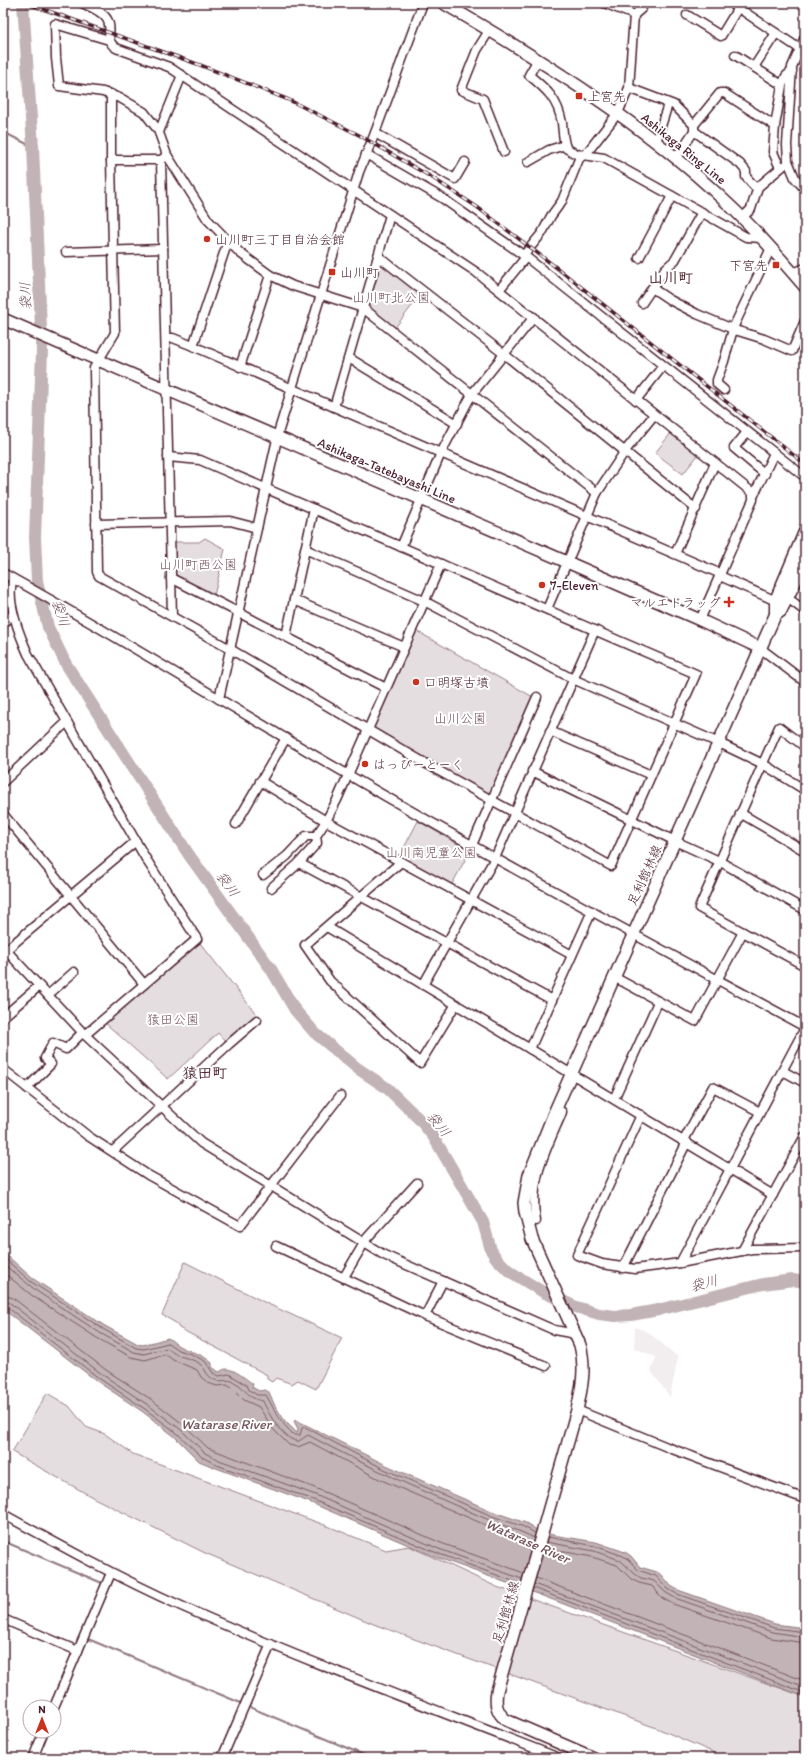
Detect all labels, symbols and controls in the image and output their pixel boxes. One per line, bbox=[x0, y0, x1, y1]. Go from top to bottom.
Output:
place label: 上宮先 bbox=[587, 89, 626, 104]
marker: 上宮先 bbox=[574, 91, 584, 101]
street label: Ashikaga Ring Line bbox=[638, 110, 729, 187]
place label: 山川町三丁目自治会館 bbox=[215, 232, 345, 247]
marker: 山川町三丁目自治会館 bbox=[202, 234, 212, 244]
place label: 下宮先 bbox=[729, 258, 768, 273]
marker: 下宮先 bbox=[771, 260, 781, 270]
place label: 山川町 bbox=[340, 265, 379, 280]
marker: 山川町 bbox=[327, 267, 337, 277]
district label: 山川町 bbox=[648, 269, 694, 287]
water label: 袋川 bbox=[17, 282, 34, 310]
park label: 山川町北公園 bbox=[352, 290, 430, 305]
street label: Ashikaga-Tatebayashi Line bbox=[316, 435, 458, 506]
park label: 山川町西公園 bbox=[159, 557, 237, 572]
place label: 7-Eleven bbox=[550, 578, 599, 593]
marker: 7-Eleven bbox=[537, 580, 547, 590]
place label: マルエドラッグ bbox=[630, 595, 721, 610]
water label: 袋川 bbox=[48, 597, 73, 629]
marker: マルエドラッグ bbox=[724, 597, 734, 607]
place label: 口明塚古墳 bbox=[424, 675, 489, 690]
marker: 口明塚古墳 bbox=[411, 677, 421, 687]
park label: 山川公園 bbox=[434, 711, 486, 726]
place label: はっぴーとーく bbox=[373, 757, 464, 772]
marker: はっぴーとーく bbox=[360, 759, 370, 769]
street label: 足利館林線 bbox=[624, 842, 665, 908]
park label: 山川南児童公園 bbox=[385, 845, 477, 860]
water label: 袋川 bbox=[212, 868, 243, 901]
park label: 猿田公園 bbox=[147, 1012, 199, 1027]
district label: 猿田町 bbox=[182, 1064, 228, 1082]
water label: 袋川 bbox=[423, 1108, 454, 1141]
water label: 袋川 bbox=[688, 1272, 720, 1295]
water label: Watarase River bbox=[181, 1416, 273, 1433]
water label: Watarase River bbox=[483, 1515, 574, 1568]
street label: 足利館林線 bbox=[489, 1578, 522, 1645]
north arrow bbox=[22, 1699, 62, 1739]
text: N bbox=[38, 1703, 46, 1716]

